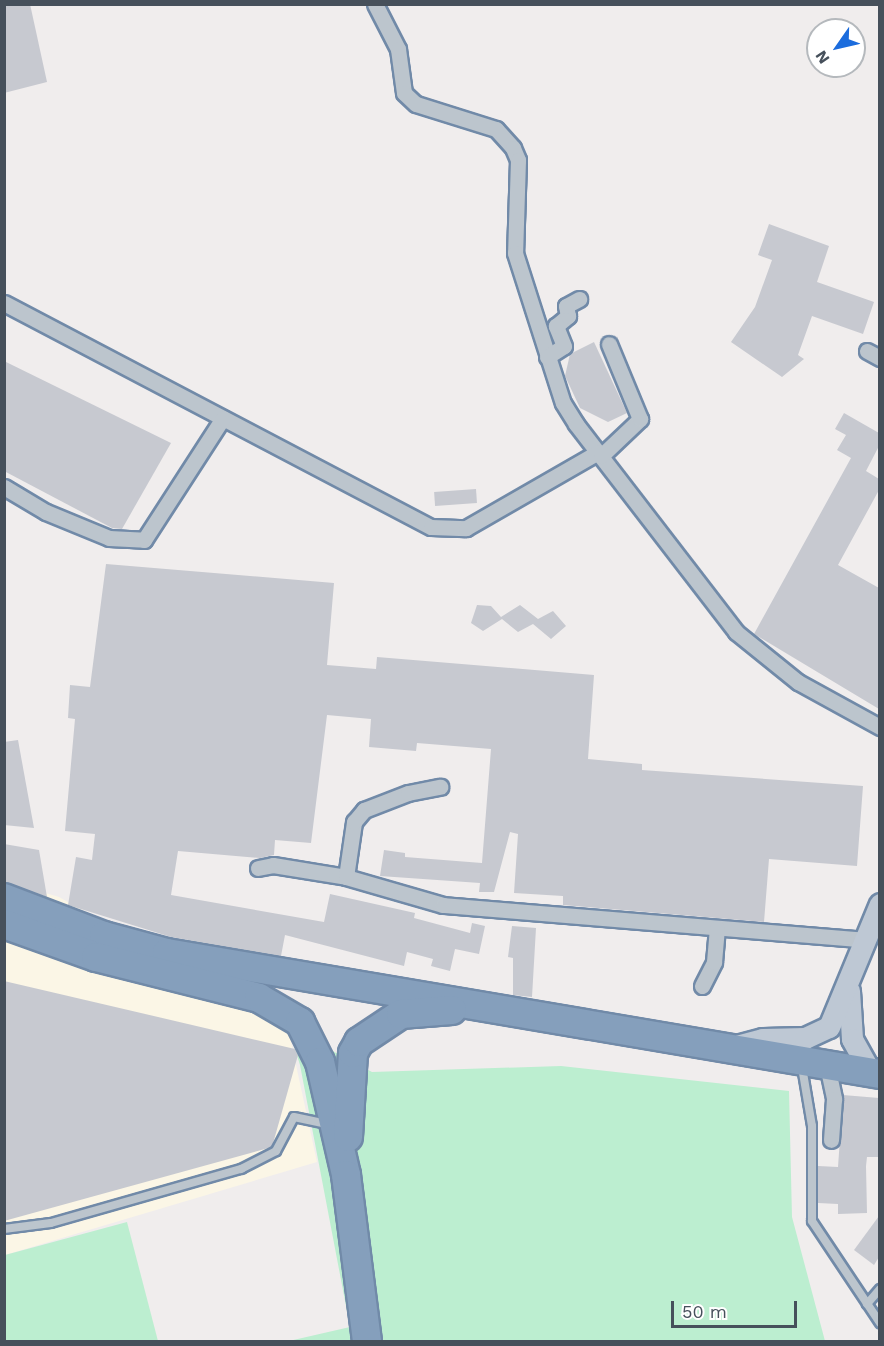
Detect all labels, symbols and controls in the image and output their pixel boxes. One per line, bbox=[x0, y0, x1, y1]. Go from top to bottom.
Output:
north arrow bbox=[806, 18, 866, 78]
text: N bbox=[811, 47, 834, 67]
scale bar bbox=[674, 1289, 800, 1327]
text: 50 m bbox=[682, 1301, 727, 1322]

